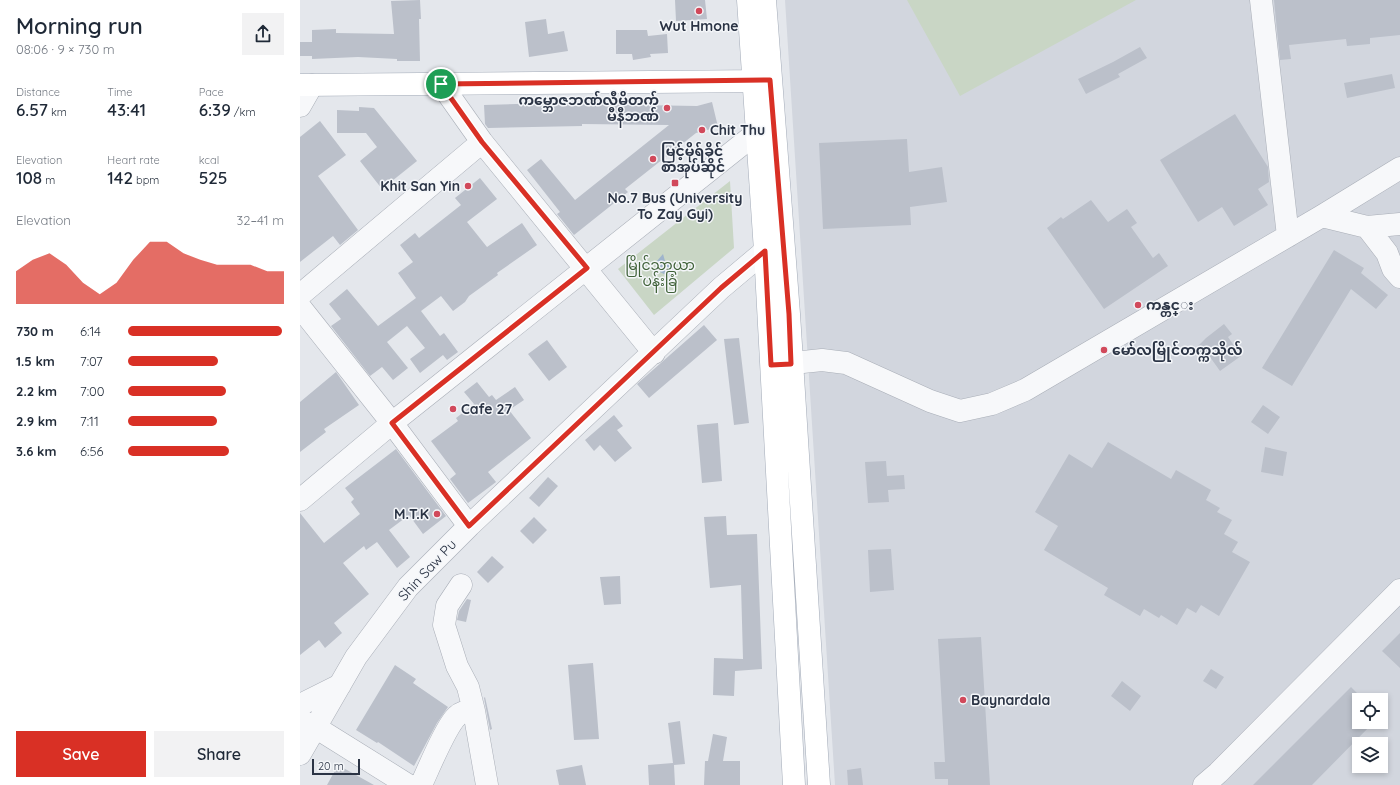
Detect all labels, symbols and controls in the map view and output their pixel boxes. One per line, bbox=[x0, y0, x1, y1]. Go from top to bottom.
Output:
marker: Wut Hmone bbox=[694, 6, 704, 16]
text: Morning run bbox=[16, 12, 143, 40]
button: share bbox=[242, 13, 284, 55]
place label: Wut Hmone bbox=[659, 17, 739, 35]
text: 08:06 · 9 × 730 m bbox=[16, 41, 115, 57]
pin bbox=[424, 67, 458, 101]
icon: arrive bbox=[430, 73, 452, 95]
text: Distance bbox=[16, 85, 60, 99]
text: Time bbox=[107, 85, 133, 99]
text: Pace bbox=[199, 85, 224, 99]
place label: ကမ္ဘောဇဘဏ်လီမိတက် မီနီဘဏ် bbox=[518, 90, 659, 128]
text: 6.57 bbox=[16, 99, 48, 120]
text: 43:41 bbox=[107, 99, 146, 120]
text: 6:39 bbox=[199, 99, 231, 120]
marker: ကမ္ဘောဇဘဏ်လီမိတက် မီနီဘဏ် bbox=[662, 103, 672, 113]
text: km bbox=[48, 105, 67, 119]
text: /km bbox=[231, 105, 255, 119]
place label: Chit Thu bbox=[710, 121, 765, 139]
marker: Chit Thu bbox=[697, 125, 707, 135]
place label: မြင့်မိုရ်ခိုင် စာအုပ်ဆိုင် bbox=[661, 141, 725, 179]
text: Elevation bbox=[16, 153, 62, 167]
text: Heart rate bbox=[107, 153, 160, 167]
text: kcal bbox=[199, 153, 219, 167]
marker: မြင့်မိုရ်ခိုင် စာအုပ်ဆိုင် bbox=[648, 154, 658, 164]
text: 108 bbox=[16, 167, 42, 188]
text: 142 bbox=[107, 167, 133, 188]
text: 525 bbox=[199, 167, 228, 188]
text: m bbox=[42, 173, 55, 187]
text: bpm bbox=[133, 173, 159, 187]
place label: Khit San Yin bbox=[380, 177, 460, 195]
marker: No.7 Bus (University To Zay Gyi) bbox=[670, 178, 680, 188]
marker: Khit San Yin bbox=[463, 181, 473, 191]
place label: No.7 Bus (University To Zay Gyi) bbox=[608, 189, 742, 223]
text: Elevation bbox=[16, 212, 71, 228]
text: 32–41 m bbox=[236, 212, 284, 228]
park label: မြိုင်သာယာ ပန်းခြံ bbox=[625, 255, 695, 293]
place label: ကန္တင္း bbox=[1146, 296, 1194, 317]
marker: ကန္တင္း bbox=[1133, 300, 1143, 310]
text: 730 m bbox=[16, 323, 54, 339]
text: 6:14 bbox=[80, 323, 101, 339]
place label: မော်လမြိုင်တက္ကသိုလ် bbox=[1112, 340, 1242, 362]
marker: မော်လမြိုင်တက္ကသိုလ် bbox=[1099, 345, 1109, 355]
text: 1.5 km bbox=[16, 353, 55, 369]
text: 7:07 bbox=[80, 353, 103, 369]
text: 2.2 km bbox=[16, 383, 57, 399]
text: 7:00 bbox=[80, 383, 105, 399]
place label: Cafe 27 bbox=[461, 400, 512, 418]
marker: Cafe 27 bbox=[448, 404, 458, 414]
text: 2.9 km bbox=[16, 413, 57, 429]
text: 7:11 bbox=[80, 413, 99, 429]
text: 3.6 km bbox=[16, 443, 56, 459]
text: 6:56 bbox=[80, 443, 104, 459]
place label: M.T.K bbox=[394, 505, 429, 523]
marker: M.T.K bbox=[432, 509, 442, 519]
street label: Shin Saw Pu bbox=[394, 535, 460, 605]
place label: Baynardala bbox=[971, 691, 1050, 709]
map controls bbox=[1352, 693, 1388, 773]
button: locate bbox=[1352, 693, 1388, 729]
marker: Baynardala bbox=[958, 695, 968, 705]
button: Save bbox=[16, 731, 146, 777]
button: Share bbox=[154, 731, 284, 777]
button: layers bbox=[1352, 737, 1388, 773]
scale bar bbox=[312, 757, 360, 776]
text: 20 m bbox=[318, 759, 344, 773]

